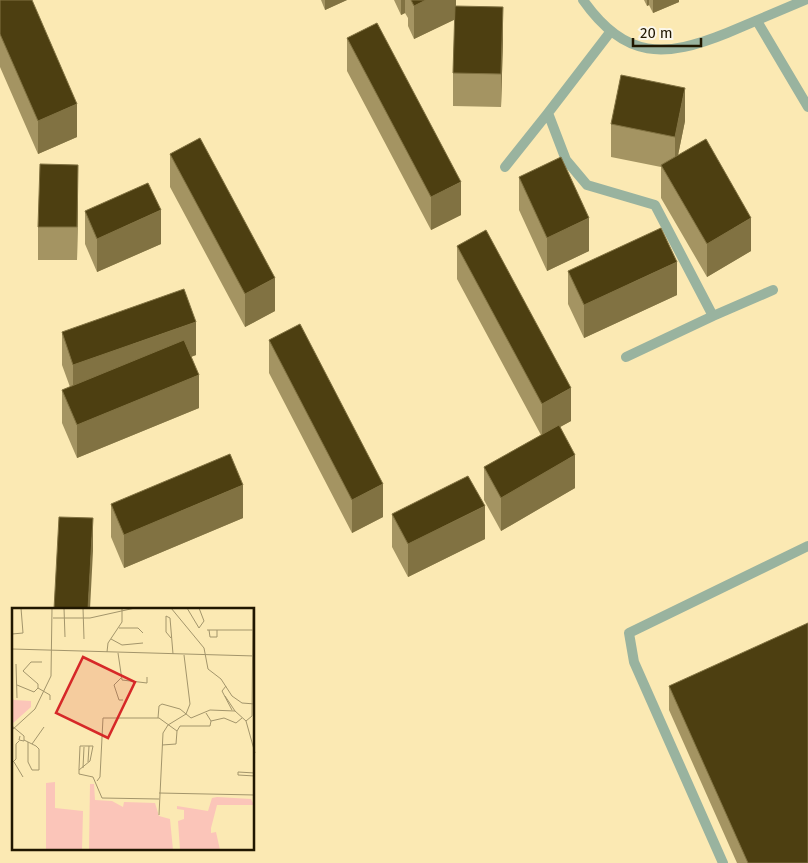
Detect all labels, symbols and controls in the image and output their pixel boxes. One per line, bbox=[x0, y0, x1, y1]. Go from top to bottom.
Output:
scale bar bbox=[633, 15, 700, 47]
text: 20 m bbox=[640, 24, 673, 42]
inset map bbox=[12, 608, 255, 850]

